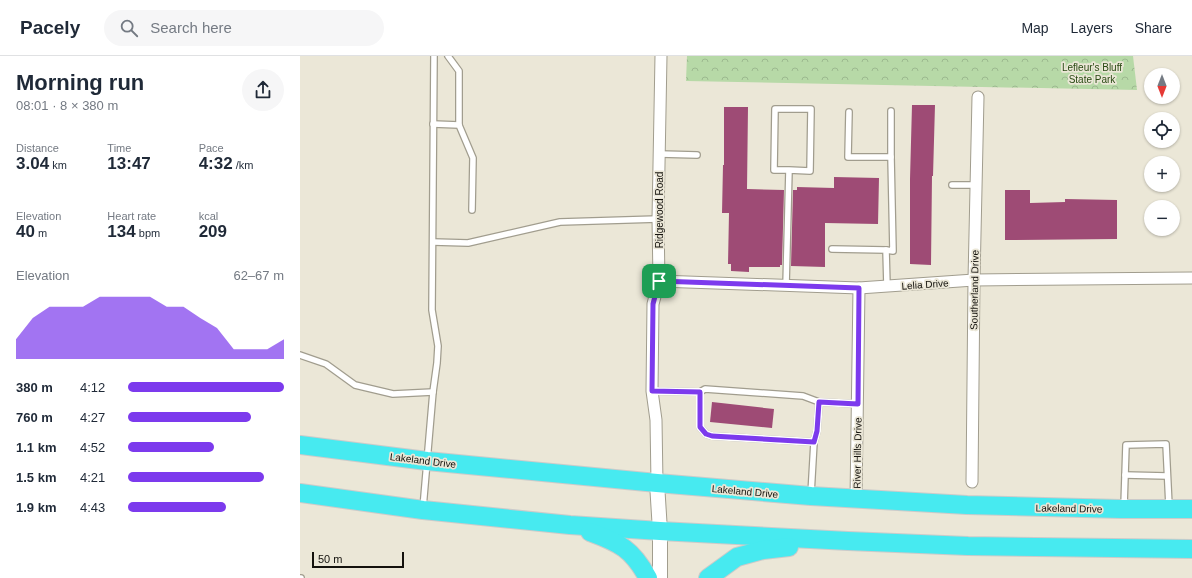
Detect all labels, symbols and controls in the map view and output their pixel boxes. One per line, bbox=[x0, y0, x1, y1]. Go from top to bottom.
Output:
search box bbox=[104, 10, 384, 46]
text: Pacely bbox=[20, 17, 80, 38]
icon: search bbox=[118, 17, 140, 39]
text: Search here bbox=[150, 19, 232, 36]
text: Map bbox=[1021, 20, 1049, 36]
text: Layers bbox=[1071, 20, 1113, 36]
text: Share bbox=[1135, 20, 1172, 36]
park label: Lefleur's Bluff State Park bbox=[1062, 62, 1122, 85]
north arrow bbox=[1144, 68, 1180, 104]
map controls bbox=[1144, 68, 1180, 236]
button: share bbox=[242, 69, 284, 111]
text: Morning run bbox=[16, 70, 144, 95]
text: 08:01 · 8 × 380 m bbox=[16, 98, 118, 113]
button: locate bbox=[1144, 112, 1180, 148]
text: Distance bbox=[16, 142, 59, 154]
text: Time bbox=[107, 142, 131, 154]
text: Pace bbox=[199, 142, 224, 154]
text: 3.04 bbox=[16, 154, 49, 173]
text: 13:47 bbox=[107, 154, 151, 173]
text: 4:32 bbox=[199, 154, 233, 173]
button: + bbox=[1144, 156, 1180, 192]
text: km bbox=[49, 159, 67, 171]
text: /km bbox=[233, 159, 253, 171]
street label: Ridgewood Road bbox=[654, 172, 665, 248]
button: − bbox=[1144, 200, 1180, 236]
text: Elevation bbox=[16, 210, 61, 222]
text: Heart rate bbox=[107, 210, 156, 222]
text: kcal bbox=[199, 210, 218, 222]
text: 40 bbox=[16, 222, 35, 241]
text: 134 bbox=[107, 222, 136, 241]
text: 209 bbox=[199, 222, 227, 241]
text: m bbox=[35, 227, 47, 239]
text: bpm bbox=[136, 227, 160, 239]
street label: Southerland Drive bbox=[968, 249, 981, 330]
pin bbox=[642, 264, 676, 298]
text: Elevation bbox=[16, 268, 69, 283]
text: 62–67 m bbox=[233, 268, 284, 283]
icon: arrive bbox=[648, 270, 670, 292]
street label: Lelia Drive bbox=[901, 277, 949, 292]
text: 380 m bbox=[16, 380, 53, 395]
text: 4:12 bbox=[80, 380, 105, 395]
text: 760 m bbox=[16, 410, 53, 425]
text: 4:27 bbox=[80, 410, 105, 425]
street label: River Hills Drive bbox=[851, 417, 864, 489]
text: 1.1 km bbox=[16, 440, 56, 455]
text: 4:52 bbox=[80, 440, 105, 455]
street label: Lakeland Drive bbox=[389, 451, 457, 470]
text: 1.5 km bbox=[16, 470, 56, 485]
text: 4:21 bbox=[80, 470, 105, 485]
street label: Lakeland Drive bbox=[711, 483, 779, 500]
text: 1.9 km bbox=[16, 500, 56, 515]
text: 4:43 bbox=[80, 500, 105, 515]
street label: Lakeland Drive bbox=[1036, 502, 1103, 515]
scale bar bbox=[312, 550, 404, 569]
text: 50 m bbox=[318, 553, 342, 565]

